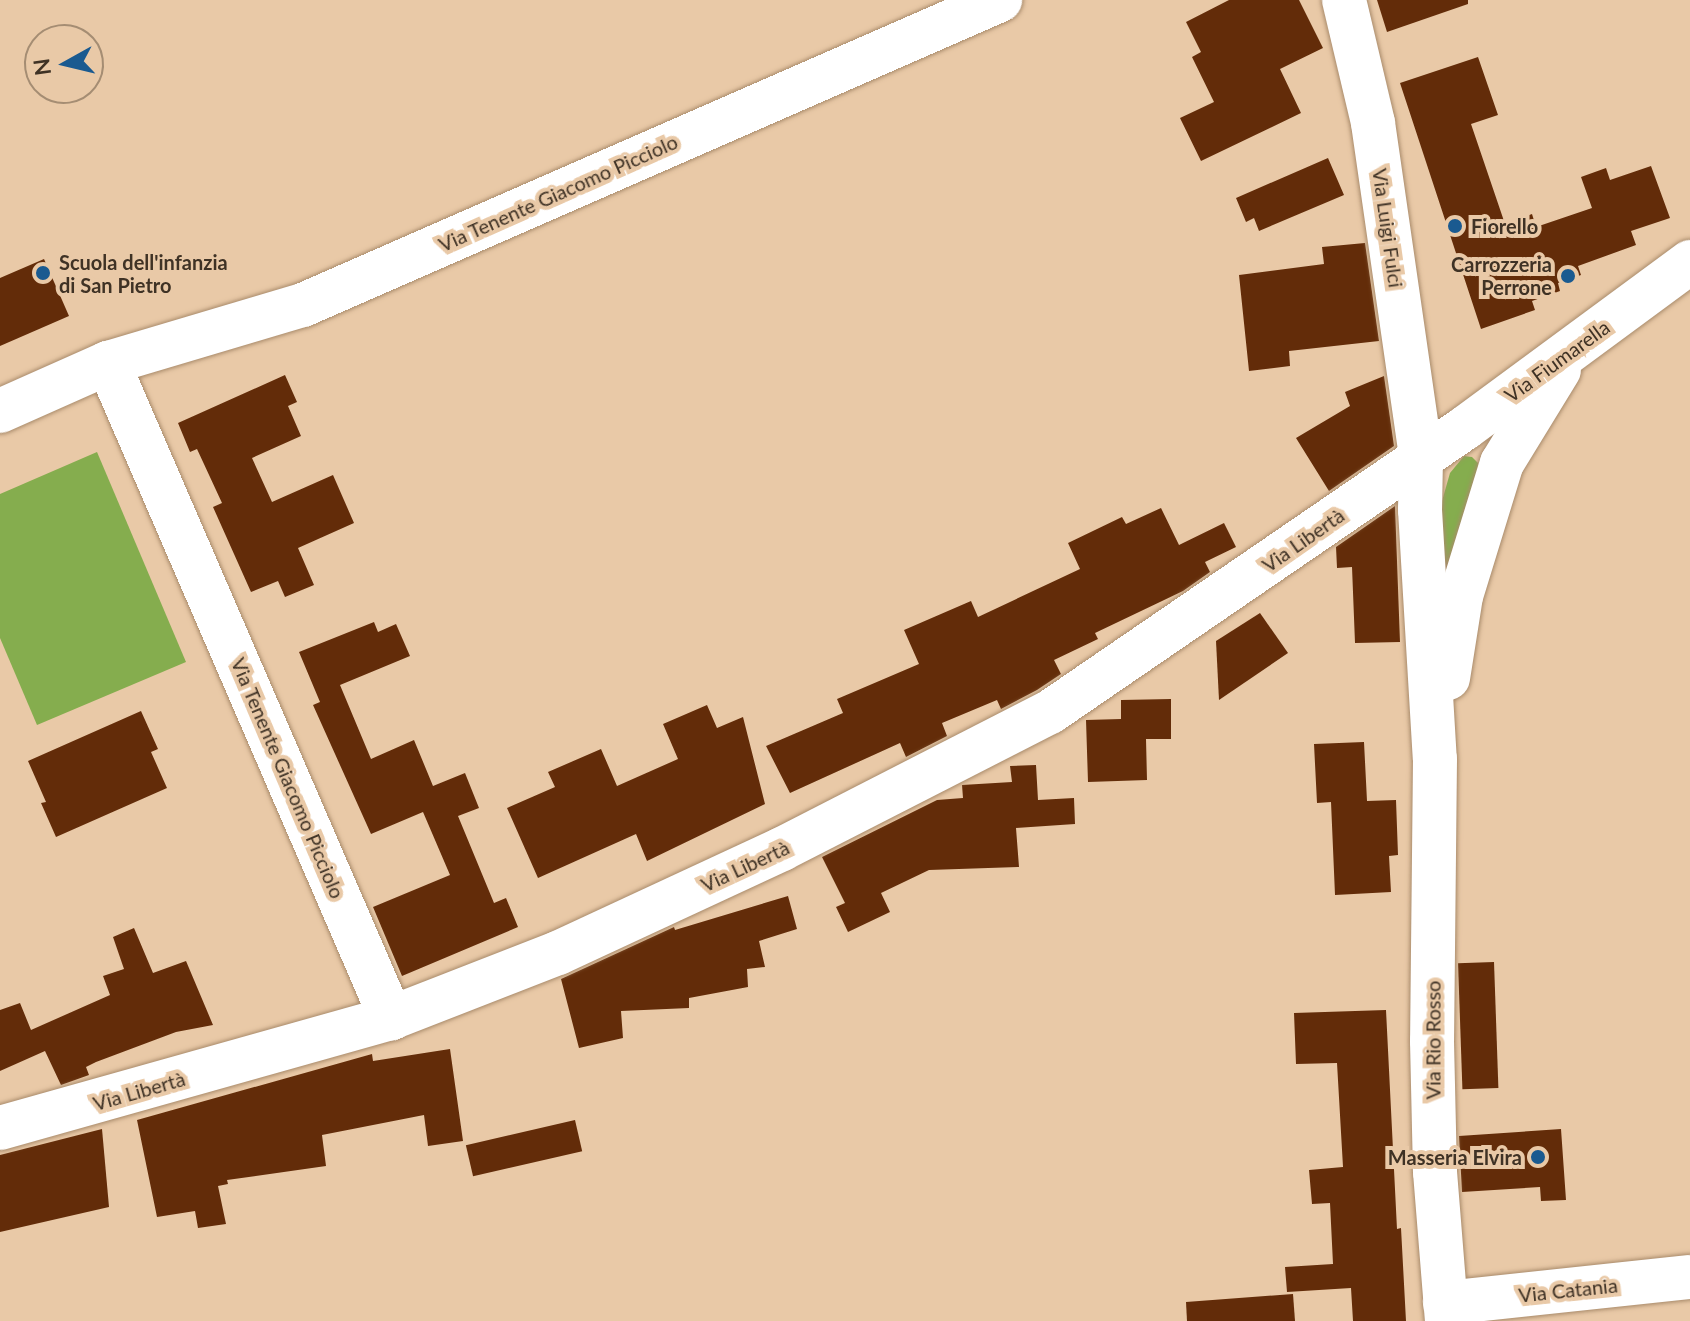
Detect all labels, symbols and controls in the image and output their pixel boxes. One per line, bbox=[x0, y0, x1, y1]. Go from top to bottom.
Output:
north arrow bbox=[24, 24, 104, 104]
text: N bbox=[27, 57, 56, 77]
street label: Via Tenente Giacomo Picciolo bbox=[435, 129, 681, 257]
street label: Via Luigi Fulci bbox=[1368, 167, 1408, 289]
place label: Fiorello bbox=[1471, 214, 1538, 238]
marker: Fiorello bbox=[1446, 217, 1464, 235]
place label: Scuola dell'infanzia di San Pietro bbox=[59, 250, 228, 297]
place label: Carrozzeria Perrone bbox=[1451, 252, 1552, 299]
marker: Scuola dell'infanzia di San Pietro bbox=[34, 264, 52, 282]
marker: Carrozzeria Perrone bbox=[1559, 267, 1577, 285]
street label: Via Fiumarella bbox=[1500, 315, 1614, 407]
street label: Via Libertà bbox=[1257, 503, 1349, 577]
street label: Via Tenente Giacomo Picciolo bbox=[226, 654, 350, 902]
street label: Via Libertà bbox=[697, 835, 793, 897]
street label: Via Rio Rosso bbox=[1421, 981, 1445, 1099]
street label: Via Libertà bbox=[90, 1066, 188, 1116]
place label: Masseria Elvira bbox=[1388, 1145, 1522, 1169]
marker: Masseria Elvira bbox=[1529, 1148, 1547, 1166]
street label: Via Catania bbox=[1517, 1273, 1619, 1307]

